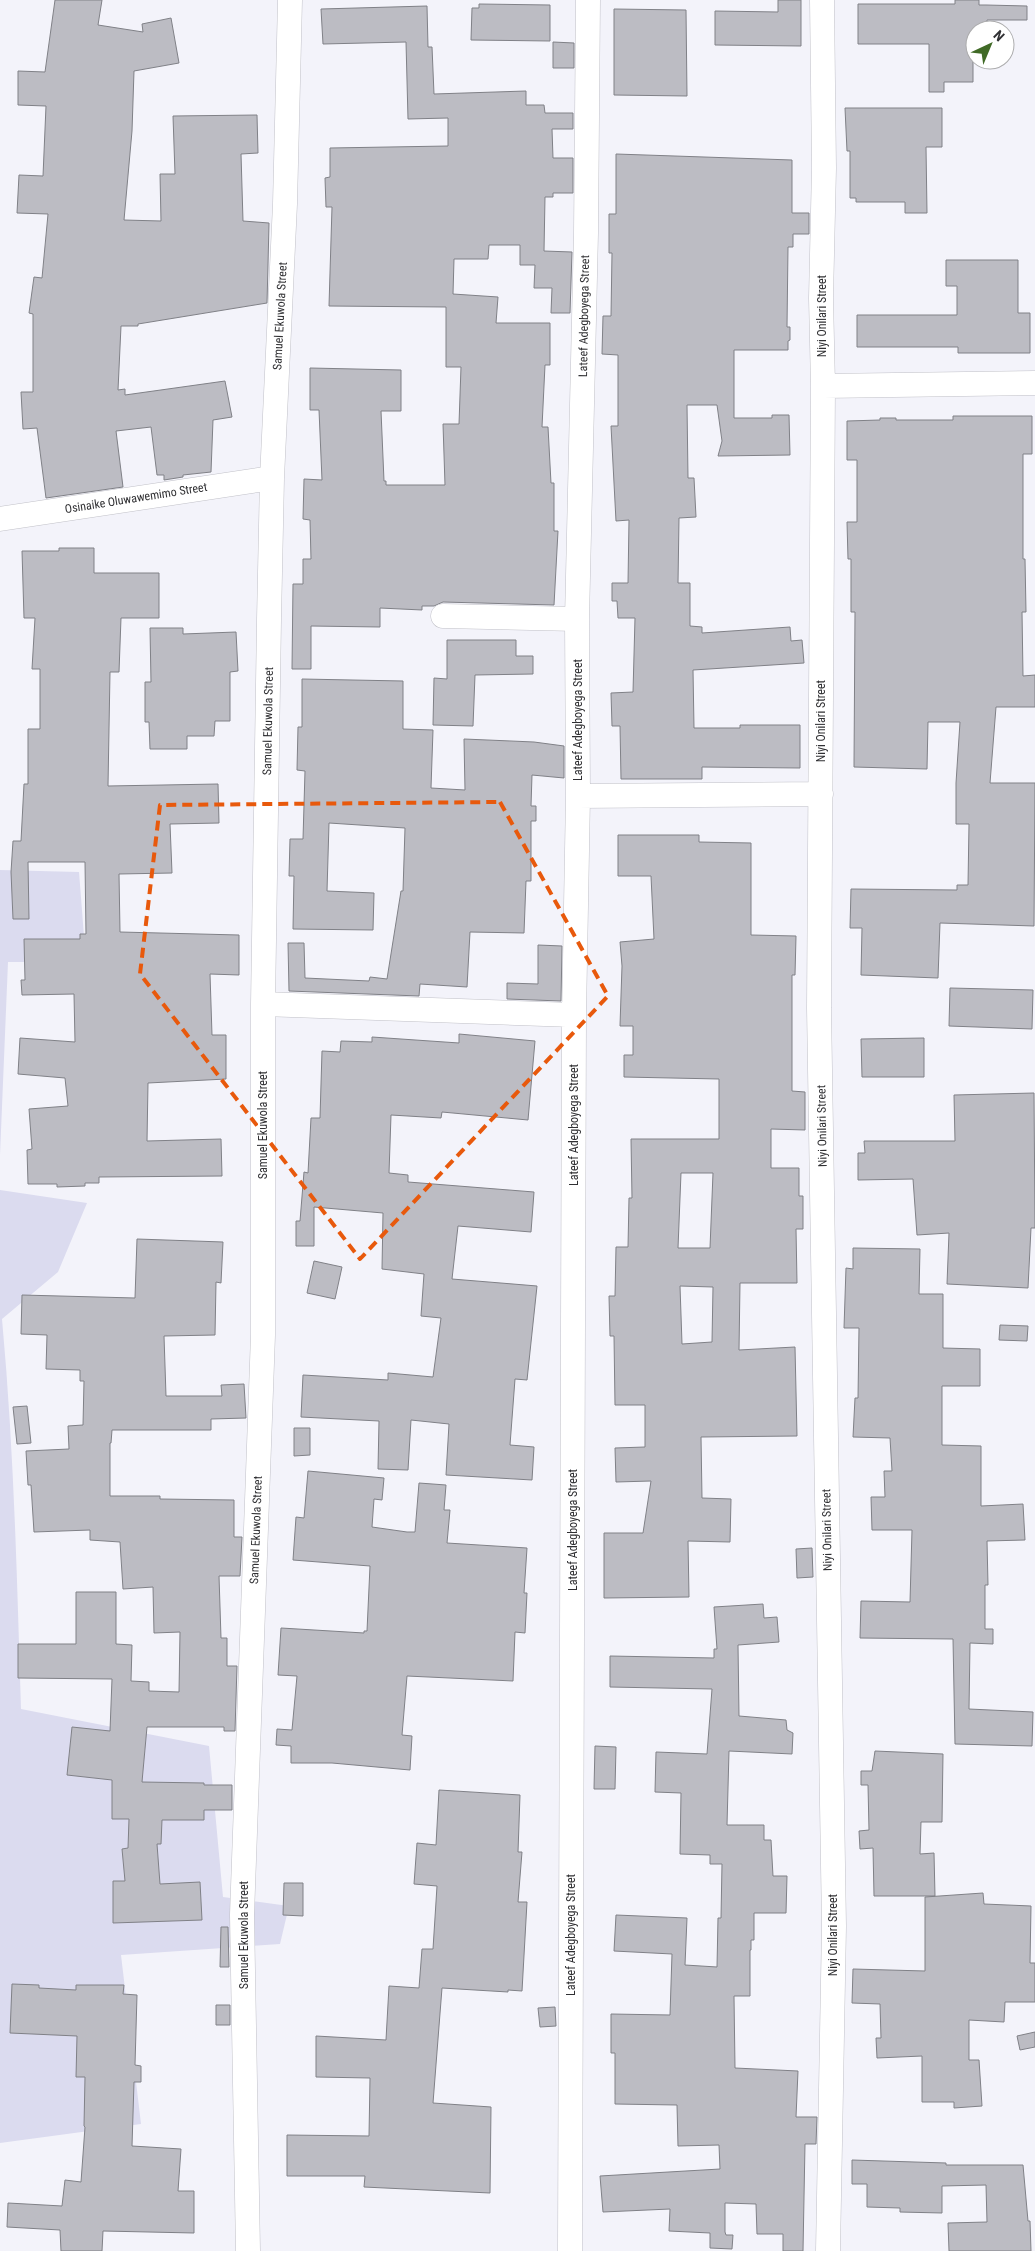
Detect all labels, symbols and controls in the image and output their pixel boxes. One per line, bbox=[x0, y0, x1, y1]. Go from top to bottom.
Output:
north arrow bbox=[965, 20, 1015, 70]
text: N bbox=[990, 27, 1008, 44]
street label: Lateef Adegboyega Street bbox=[576, 254, 592, 377]
street label: Samuel Ekuwola Street bbox=[270, 261, 290, 370]
street label: Niyi Onilari Street bbox=[815, 274, 829, 357]
street label: Osinaike Oluwawemimo Street bbox=[64, 480, 209, 516]
street label: Lateef Adegboyega Street bbox=[571, 658, 585, 781]
street label: Samuel Ekuwola Street bbox=[260, 666, 276, 775]
street label: Niyi Onilari Street bbox=[814, 679, 828, 762]
street label: Lateef Adegboyega Street bbox=[567, 1063, 581, 1186]
street label: Samuel Ekuwola Street bbox=[256, 1070, 270, 1179]
street label: Niyi Onilari Street bbox=[814, 1084, 830, 1167]
street label: Lateef Adegboyega Street bbox=[566, 1468, 580, 1591]
street label: Samuel Ekuwola Street bbox=[247, 1475, 265, 1584]
street label: Niyi Onilari Street bbox=[819, 1488, 835, 1571]
street label: Lateef Adegboyega Street bbox=[564, 1873, 578, 1996]
street label: Samuel Ekuwola Street bbox=[237, 1880, 251, 1989]
street label: Niyi Onilari Street bbox=[826, 1893, 840, 1976]

